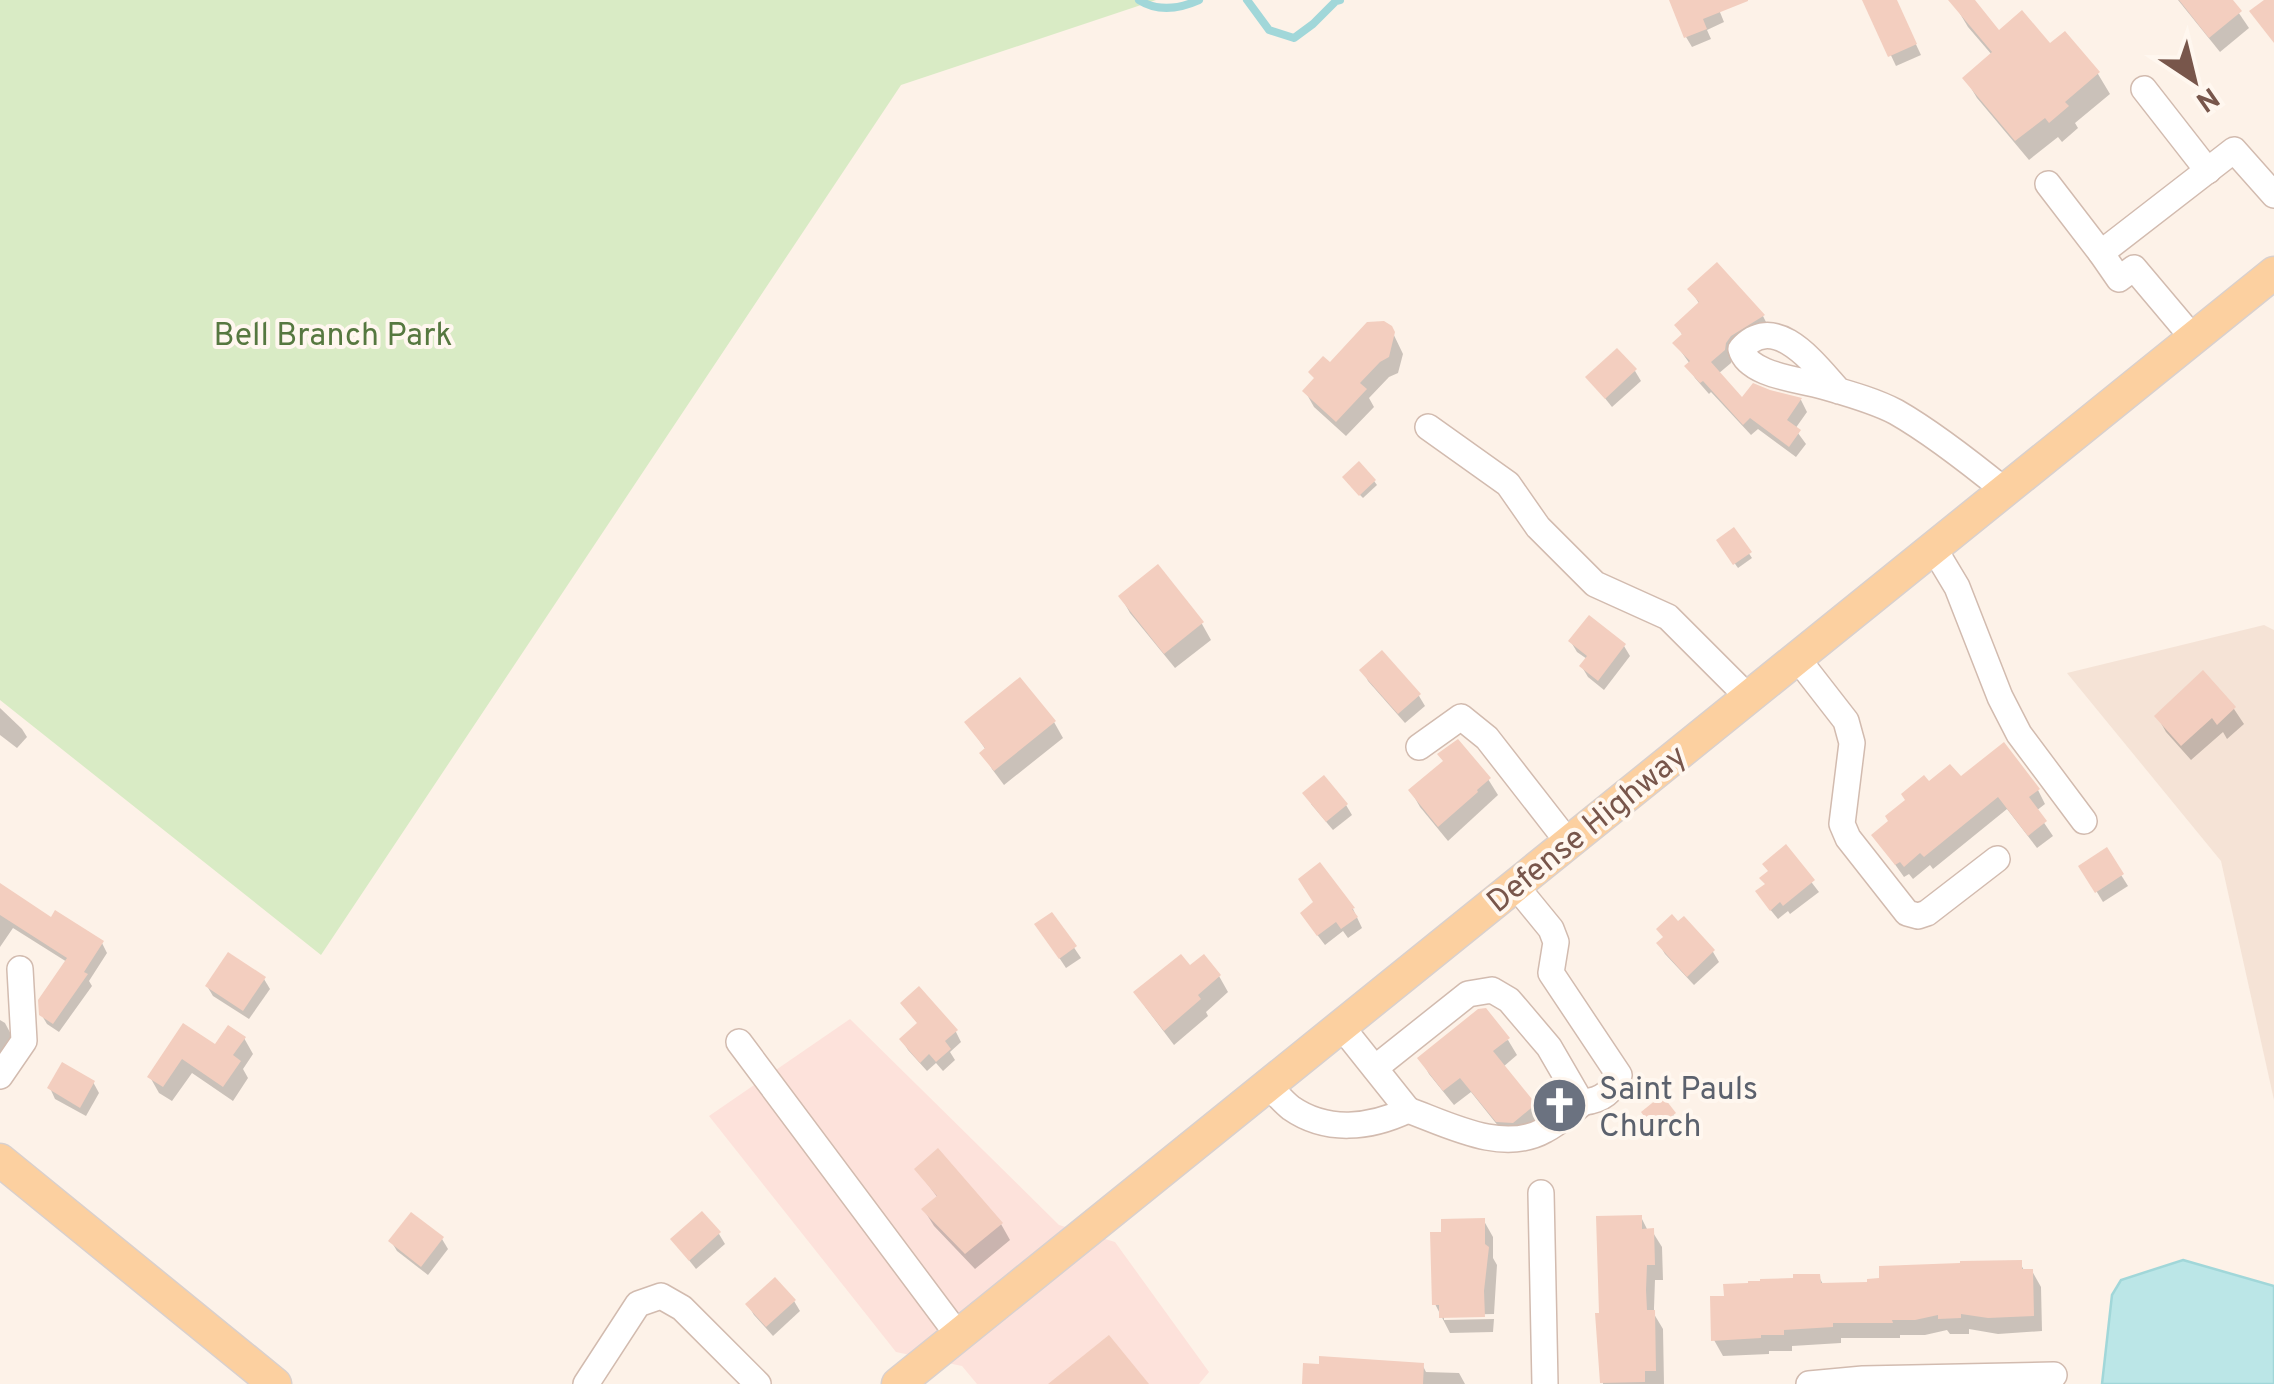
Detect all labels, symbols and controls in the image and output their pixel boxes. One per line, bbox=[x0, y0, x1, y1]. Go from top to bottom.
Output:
north arrow bbox=[2144, 30, 2244, 130]
text: N bbox=[2188, 78, 2225, 119]
park label: Bell Branch Park bbox=[214, 317, 452, 357]
street label: Defense Highway bbox=[1480, 738, 1696, 923]
place label: Saint Pauls Church bbox=[1599, 1071, 1758, 1148]
church icon: Saint Pauls Church bbox=[1530, 1076, 1590, 1136]

